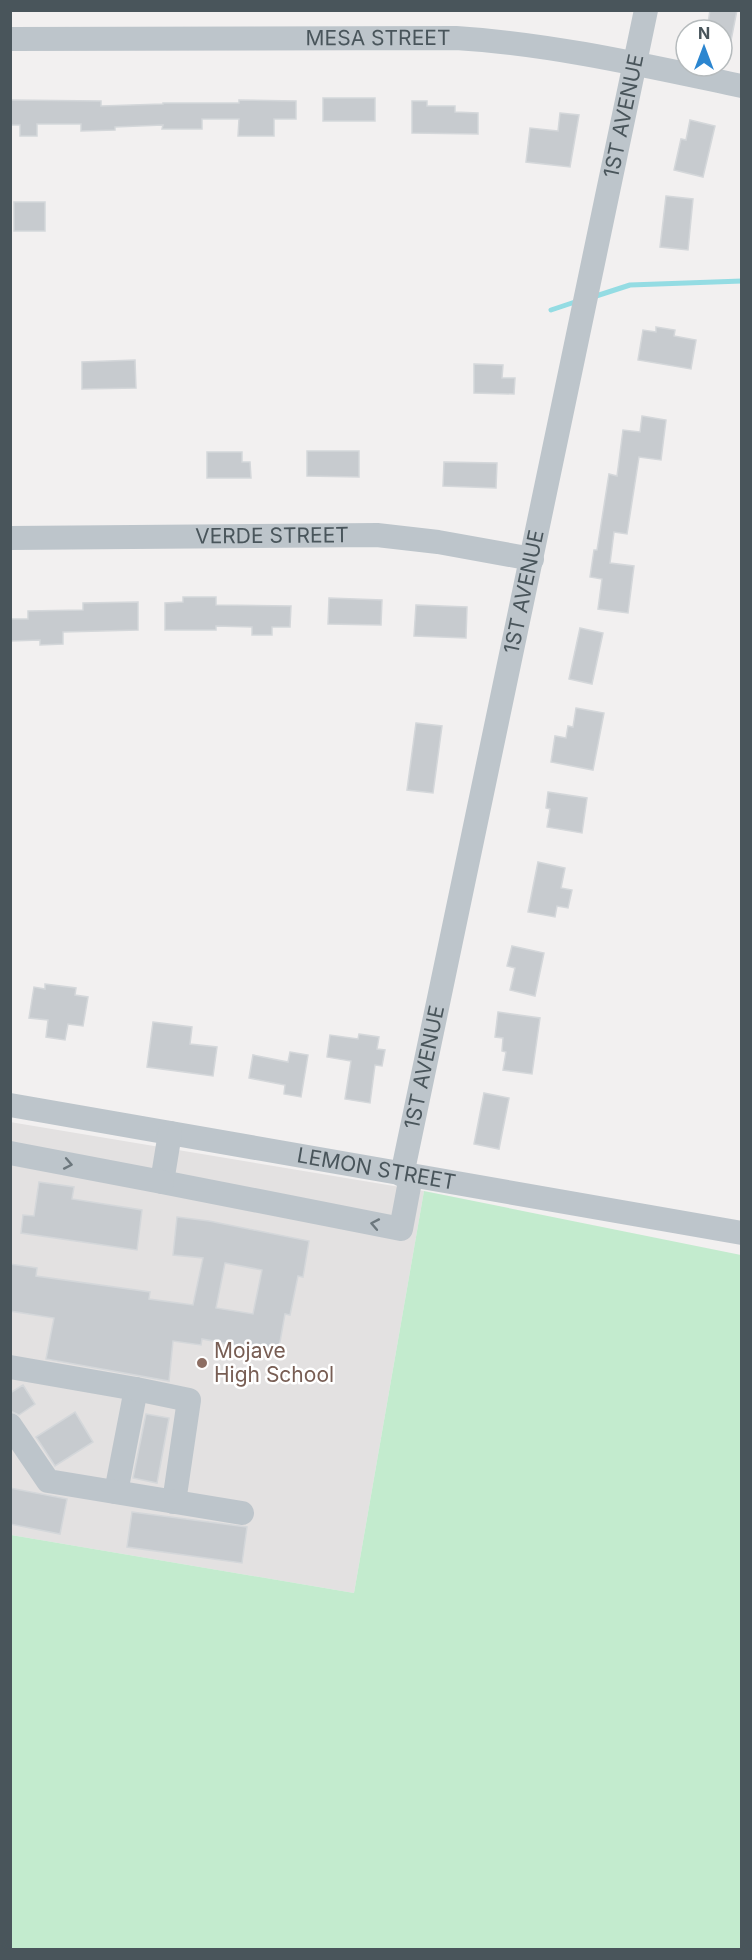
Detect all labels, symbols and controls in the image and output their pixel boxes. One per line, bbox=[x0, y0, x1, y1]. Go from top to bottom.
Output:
north arrow bbox=[674, 18, 734, 78]
text: N bbox=[698, 23, 710, 43]
street label: MESA STREET bbox=[306, 25, 450, 50]
street label: 1ST AVENUE bbox=[598, 52, 648, 180]
street label: VERDE STREET bbox=[195, 522, 349, 548]
street label: 1ST AVENUE bbox=[499, 527, 549, 656]
street label: 1ST AVENUE bbox=[399, 1003, 449, 1131]
street label: LEMON STREET bbox=[295, 1142, 458, 1195]
one-way arrow bbox=[63, 1157, 73, 1170]
one-way arrow bbox=[370, 1218, 380, 1231]
place label: Mojave High School bbox=[214, 1338, 334, 1387]
marker: Mojave High School bbox=[195, 1356, 209, 1370]

